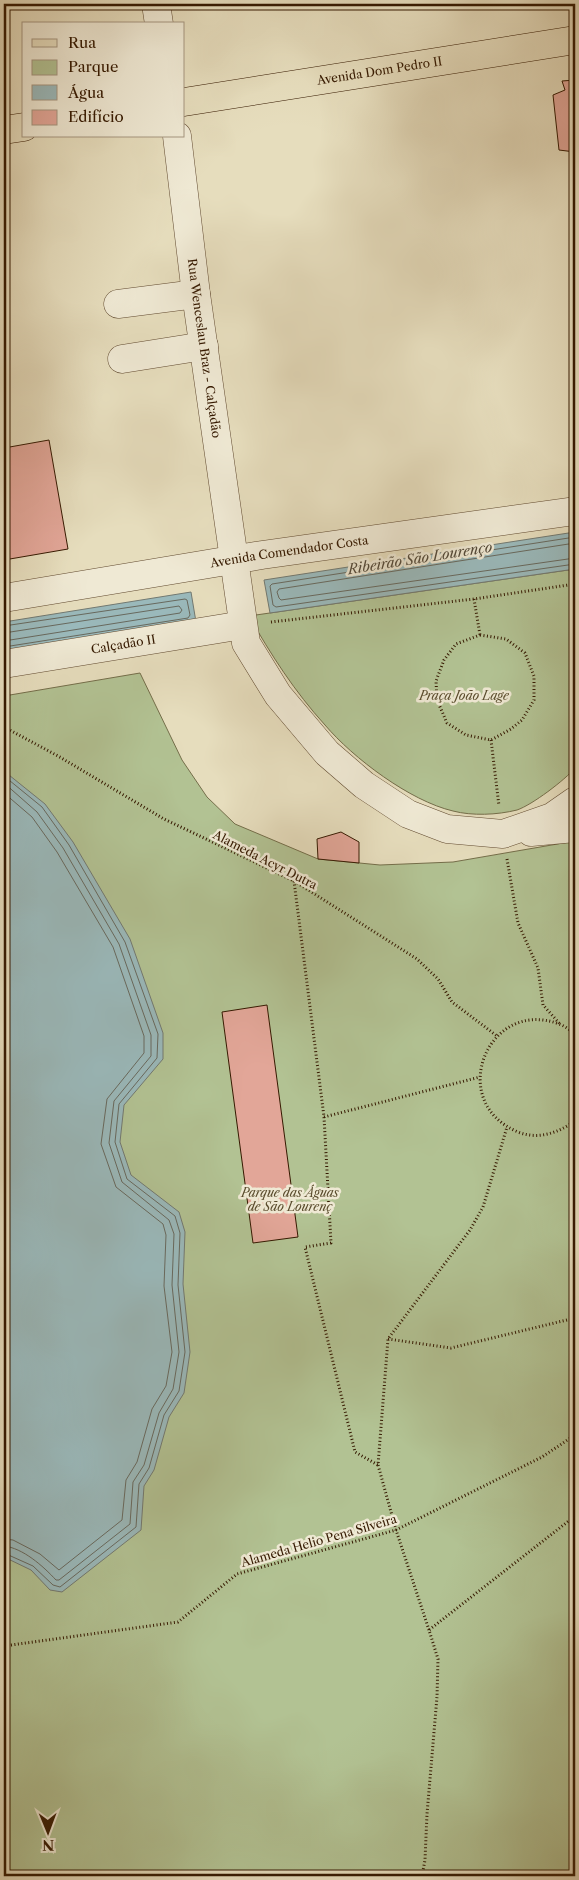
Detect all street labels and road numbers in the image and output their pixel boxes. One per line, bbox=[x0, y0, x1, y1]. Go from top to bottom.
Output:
street label: Avenida Dom Pedro II bbox=[315, 53, 443, 88]
street label: Rua Wenceslau Braz - Calçadão bbox=[185, 258, 225, 439]
street label: Avenida Comendador Costa bbox=[208, 532, 370, 571]
street label: Calçadão II bbox=[90, 631, 157, 657]
street label: Alameda Acyr Dutra bbox=[210, 826, 321, 893]
street label: Alameda Helio Pena Silveira bbox=[238, 1511, 399, 1570]

